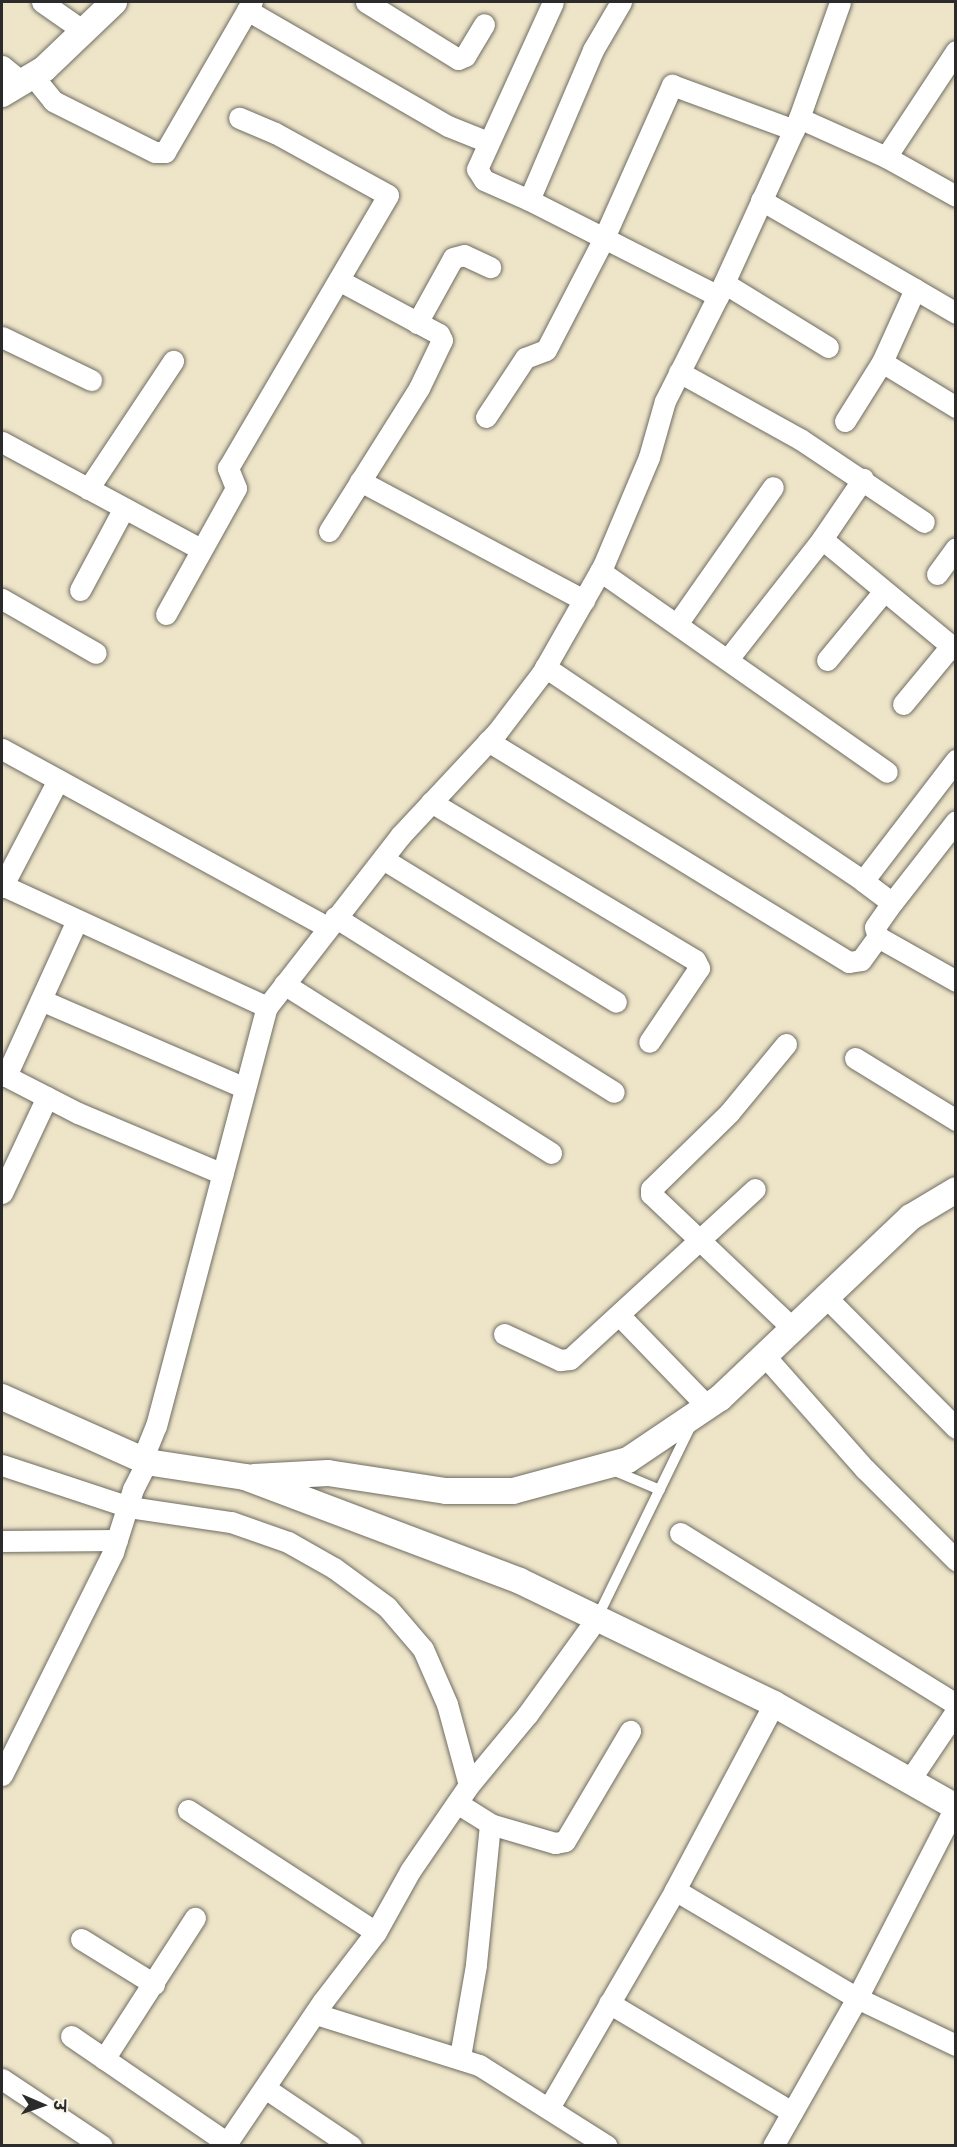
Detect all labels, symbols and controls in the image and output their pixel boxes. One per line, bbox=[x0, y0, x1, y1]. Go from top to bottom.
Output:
north arrow bbox=[12, 2075, 72, 2135]
text: उ bbox=[50, 2100, 71, 2111]

